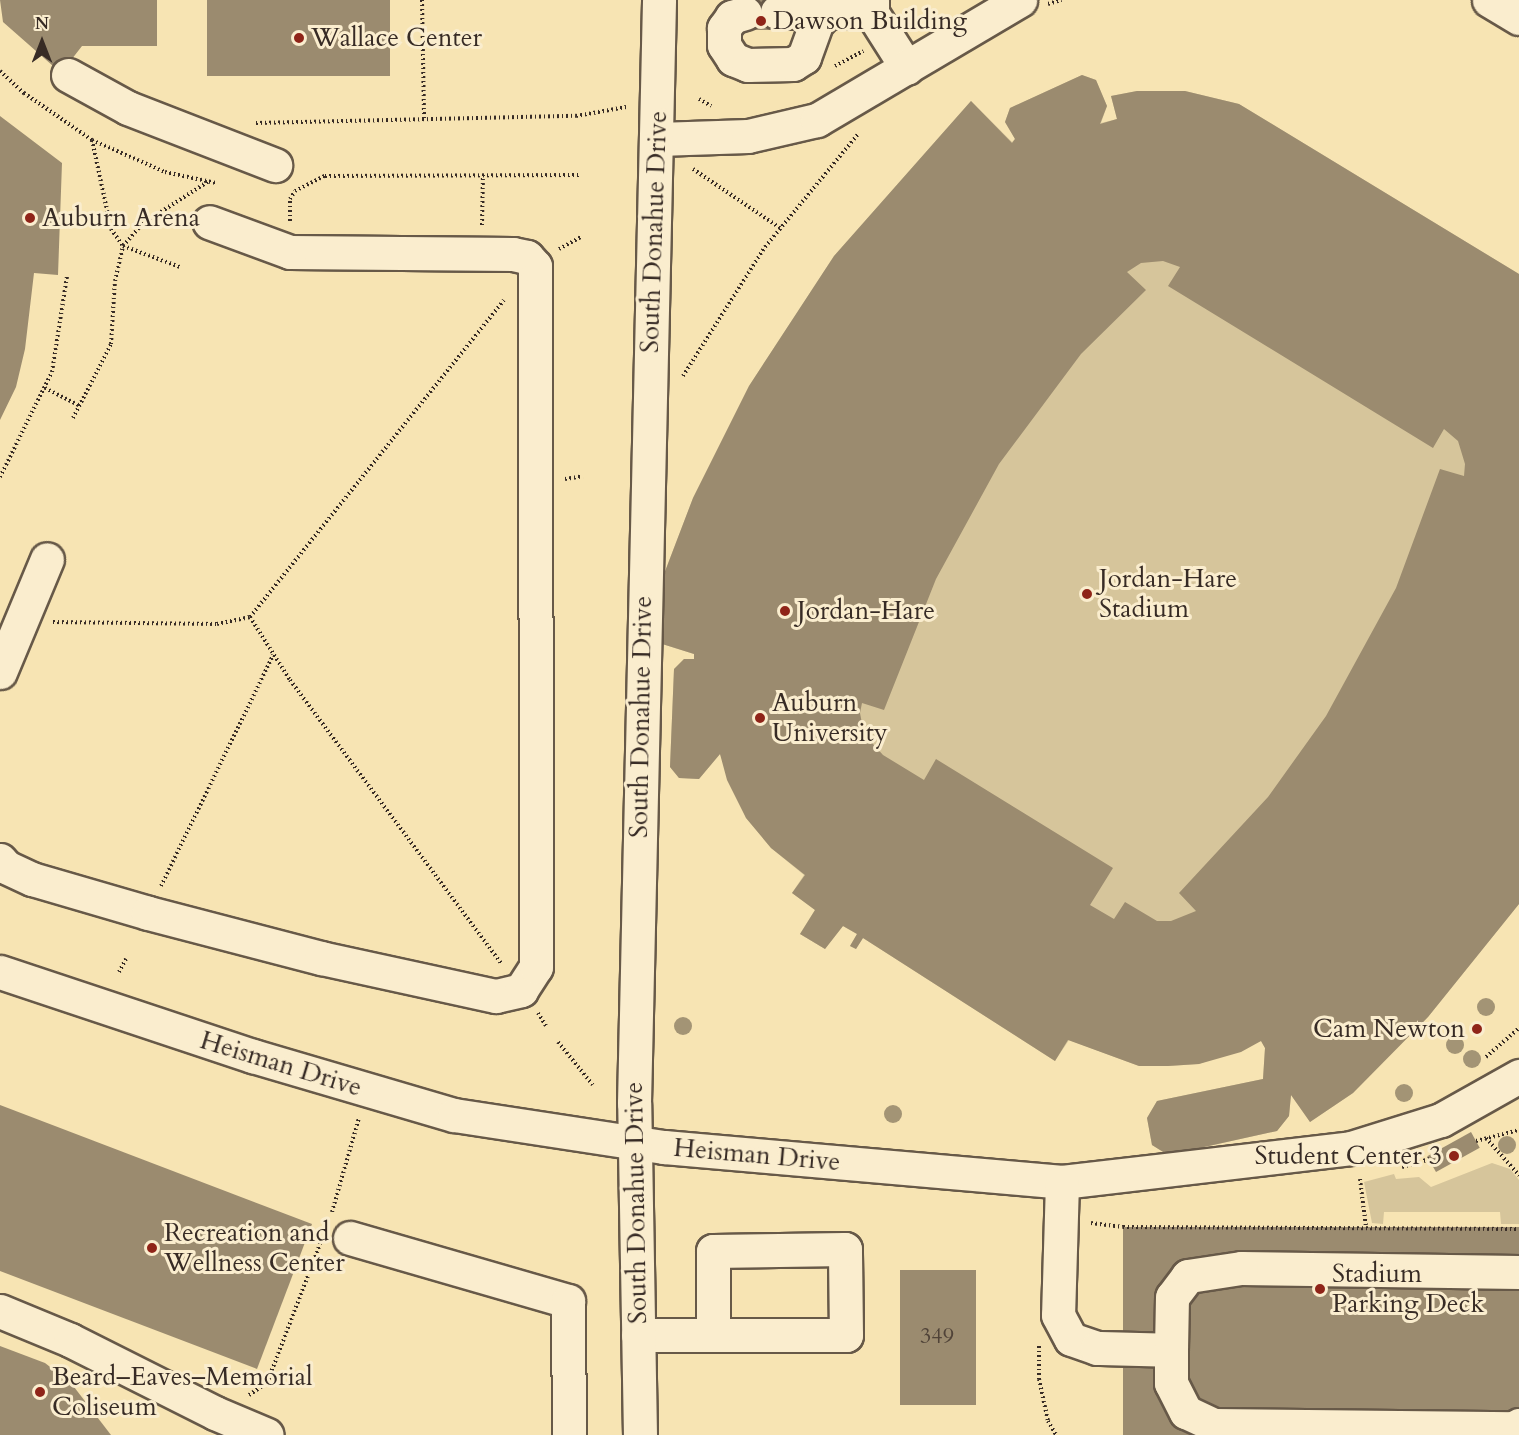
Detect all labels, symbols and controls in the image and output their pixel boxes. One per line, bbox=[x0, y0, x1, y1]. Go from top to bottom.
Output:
place label: Dawson Building bbox=[773, 5, 967, 37]
north arrow bbox=[12, 12, 72, 72]
text: N bbox=[35, 13, 49, 35]
marker: Dawson Building bbox=[754, 14, 768, 28]
place label: Wallace Center bbox=[311, 22, 482, 54]
marker: Wallace Center bbox=[292, 31, 306, 45]
street label: South Donahue Drive bbox=[634, 110, 674, 354]
place label: Auburn Arena bbox=[42, 202, 200, 234]
marker: Auburn Arena bbox=[23, 211, 37, 225]
place label: Jordan-Hare Stadium bbox=[1099, 563, 1237, 624]
marker: Jordan-Hare Stadium bbox=[1080, 587, 1094, 601]
place label: Jordan-Hare bbox=[797, 595, 935, 627]
street label: South Donahue Drive bbox=[623, 596, 659, 838]
marker: Jordan-Hare bbox=[778, 604, 792, 618]
place label: Auburn University bbox=[772, 687, 888, 748]
marker: Auburn University bbox=[753, 711, 767, 725]
place label: Cam Newton bbox=[1313, 1013, 1465, 1045]
marker: Cam Newton bbox=[1470, 1022, 1484, 1036]
street label: Heisman Drive bbox=[196, 1025, 366, 1103]
street label: South Donahue Drive bbox=[618, 1082, 654, 1324]
street label: Heisman Drive bbox=[672, 1132, 842, 1178]
place label: Student Center 3 bbox=[1255, 1140, 1442, 1172]
marker: Student Center 3 bbox=[1447, 1149, 1461, 1163]
place label: Recreation and Wellness Center bbox=[164, 1217, 345, 1278]
marker: Recreation and Wellness Center bbox=[145, 1241, 159, 1255]
place label: Stadium Parking Deck bbox=[1332, 1258, 1484, 1320]
marker: Stadium Parking Deck bbox=[1313, 1282, 1327, 1296]
house number: 349 bbox=[920, 1324, 954, 1350]
place label: Beard–Eaves–Memorial Coliseum bbox=[52, 1361, 313, 1422]
marker: Beard–Eaves–Memorial Coliseum bbox=[33, 1385, 47, 1399]

